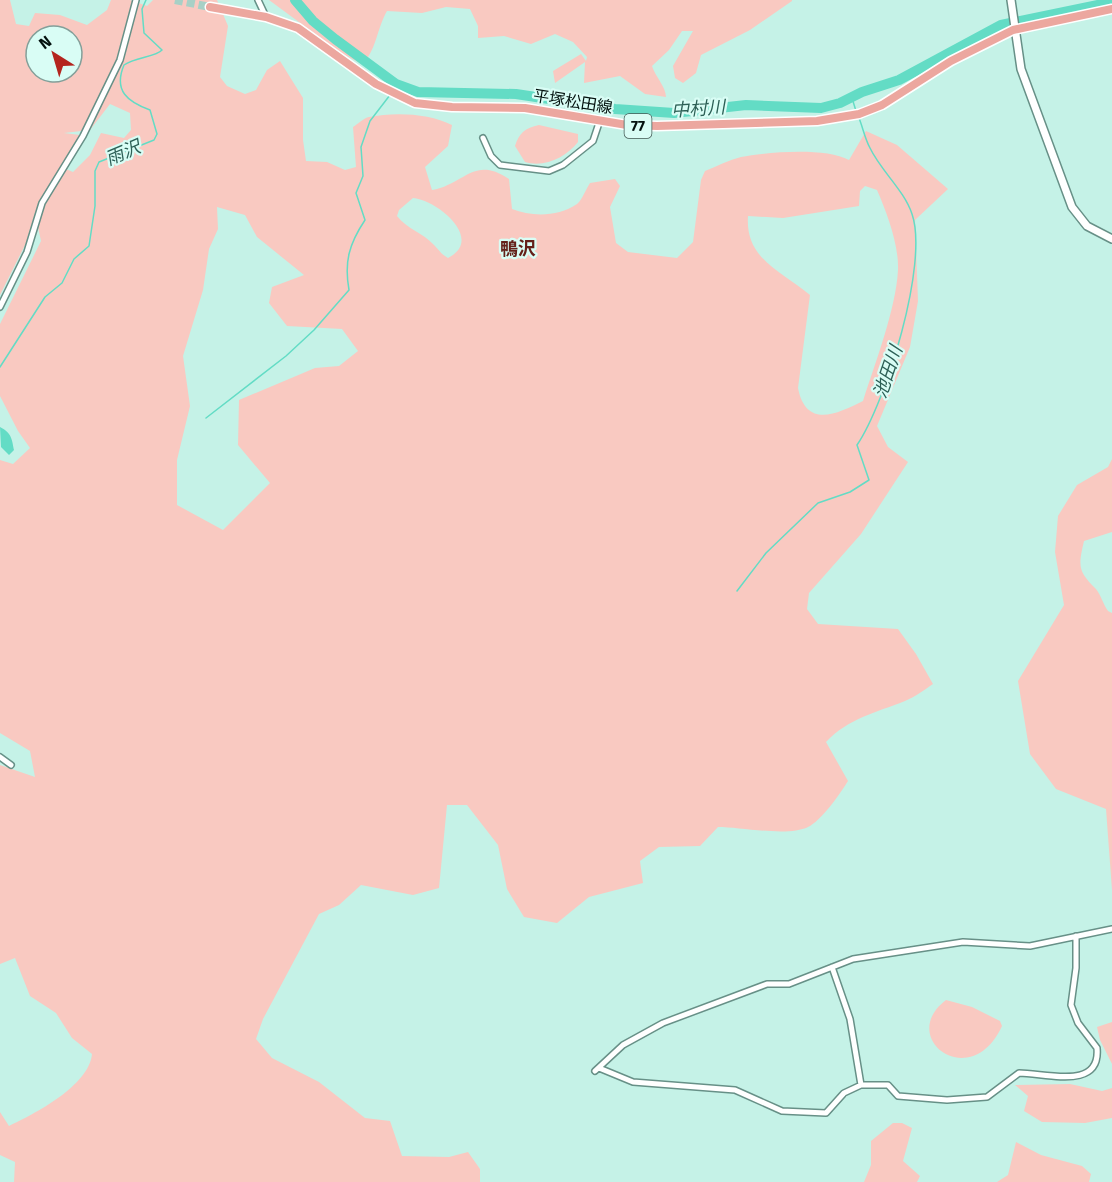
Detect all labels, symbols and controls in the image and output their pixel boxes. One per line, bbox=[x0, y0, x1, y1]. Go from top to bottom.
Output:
north arrow bbox=[24, 24, 84, 84]
text: N bbox=[35, 32, 55, 53]
street label: 平塚松田線 bbox=[532, 86, 614, 117]
water label: 中村川 bbox=[670, 96, 728, 122]
road number: 77 bbox=[624, 114, 652, 138]
water label: 雨沢 bbox=[102, 135, 146, 170]
district label: 鴨沢 bbox=[500, 238, 536, 260]
water label: 池田川 bbox=[869, 341, 908, 401]

